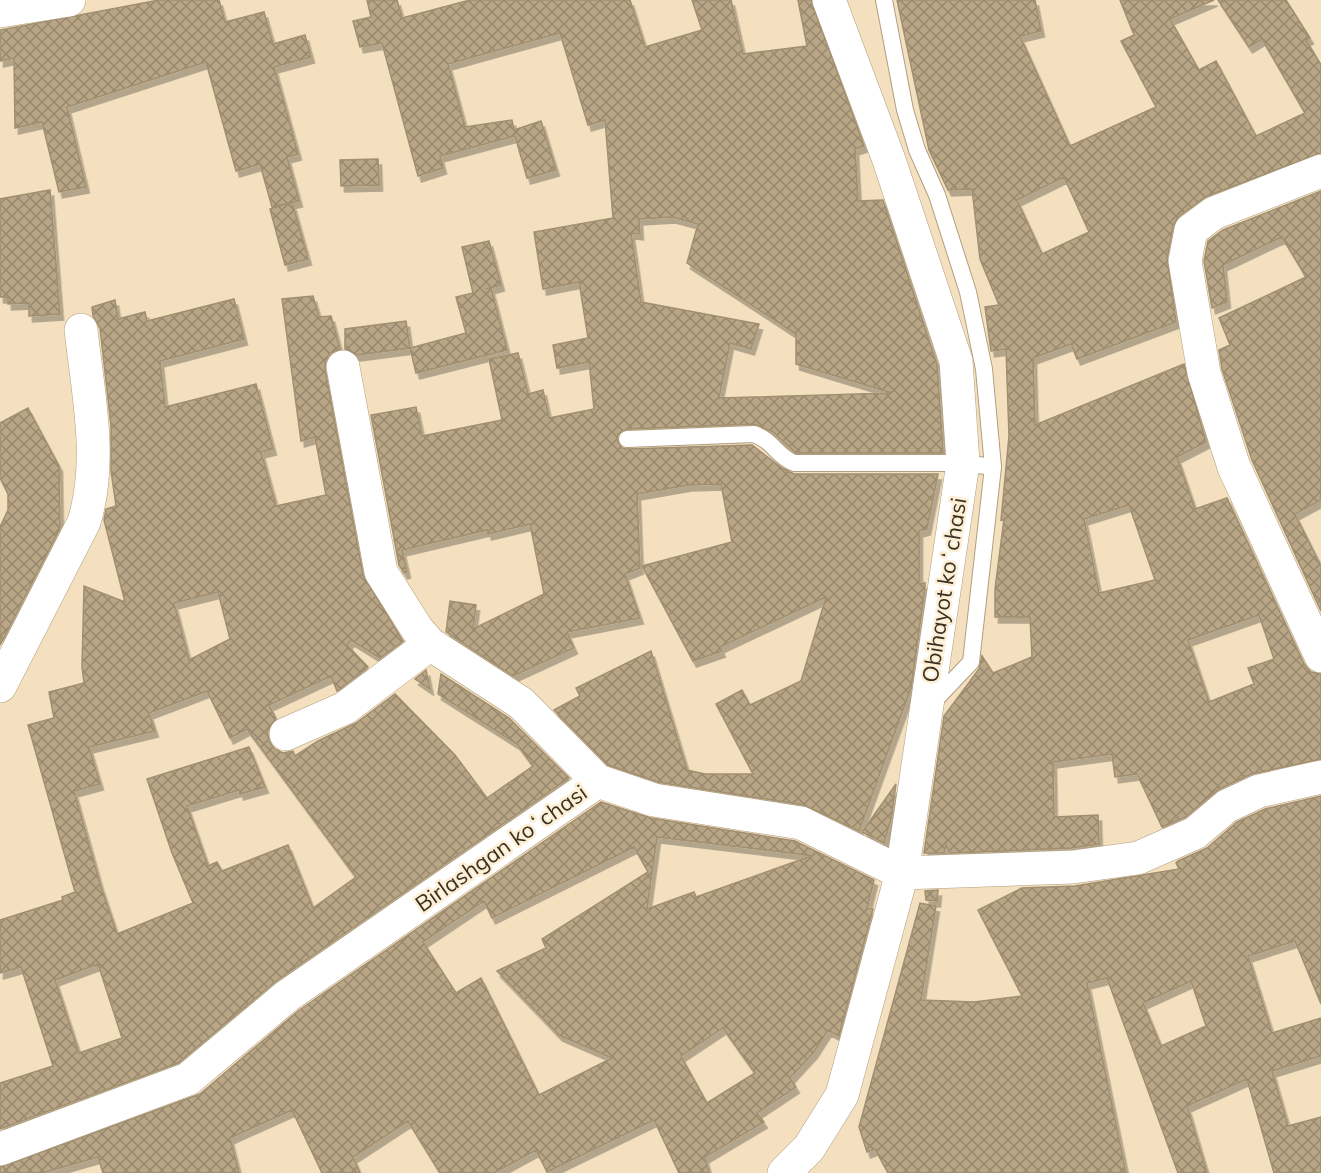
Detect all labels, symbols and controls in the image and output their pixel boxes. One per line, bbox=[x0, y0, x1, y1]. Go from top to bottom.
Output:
street label: Obihayot koʻchasi bbox=[916, 496, 972, 684]
street label: Birlashgan koʻchasi bbox=[410, 778, 592, 918]

